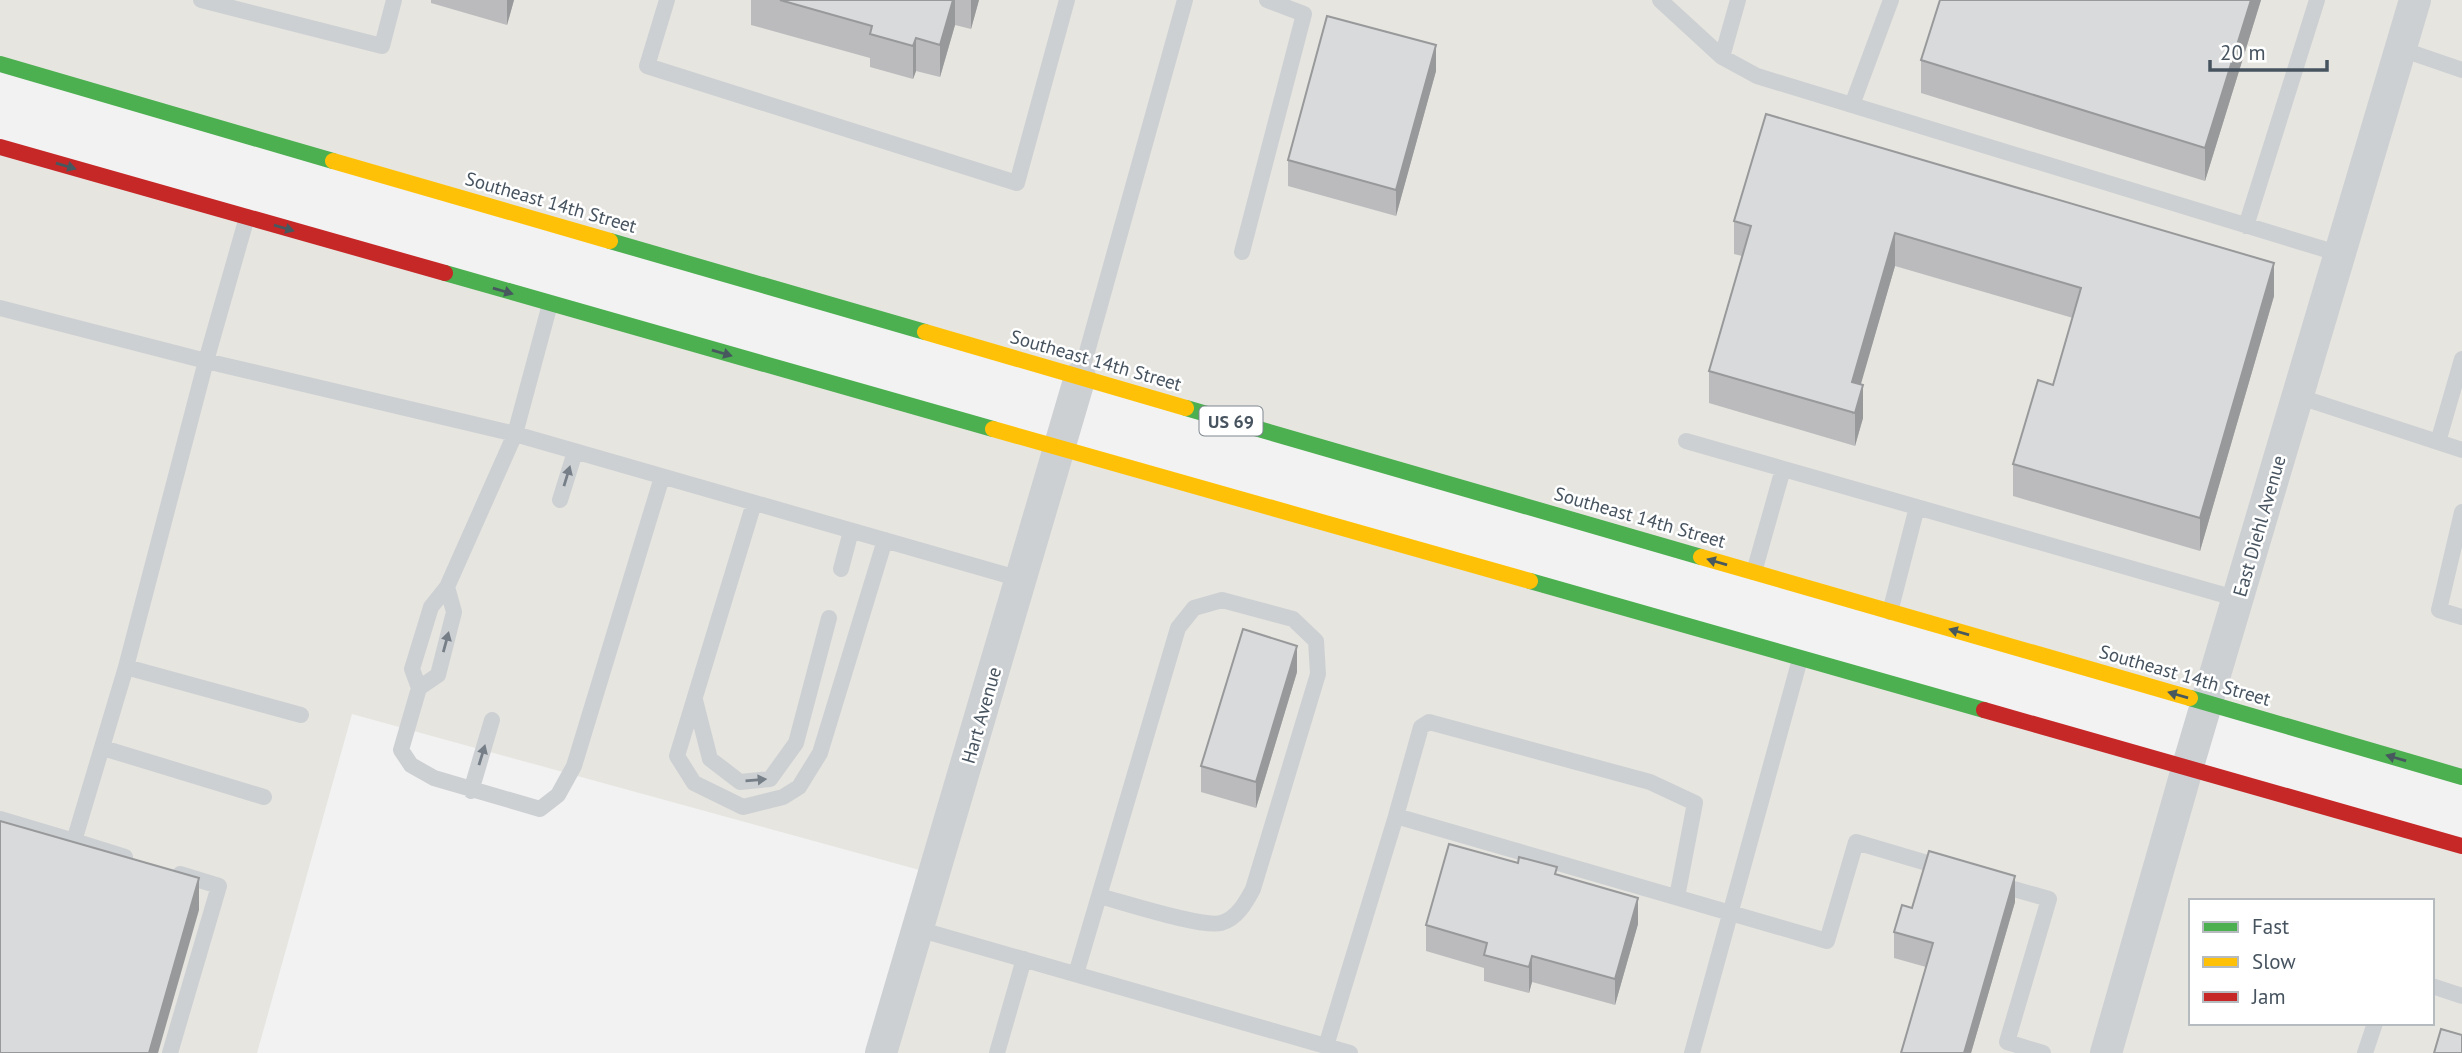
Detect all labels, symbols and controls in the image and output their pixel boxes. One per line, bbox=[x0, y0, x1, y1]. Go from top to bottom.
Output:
scale bar bbox=[2210, 28, 2327, 72]
text: 20 m bbox=[2220, 39, 2266, 66]
one-way arrow bbox=[55, 161, 77, 172]
street label: Southeast 14th Street bbox=[463, 166, 640, 238]
one-way arrow bbox=[274, 224, 295, 234]
one-way arrow bbox=[493, 286, 514, 296]
street label: Southeast 14th Street bbox=[1008, 324, 1185, 396]
one-way arrow bbox=[712, 348, 733, 358]
road number: US 69 bbox=[1200, 407, 1262, 436]
street label: East Diehl Avenue bbox=[2227, 452, 2291, 600]
one-way arrow bbox=[563, 465, 573, 486]
street label: Southeast 14th Street bbox=[1552, 481, 1729, 553]
one-way arrow bbox=[1707, 556, 1728, 566]
one-way arrow bbox=[1949, 626, 1970, 636]
one-way arrow bbox=[441, 631, 452, 653]
street label: Southeast 14th Street bbox=[2097, 639, 2274, 711]
street label: Hart Avenue bbox=[956, 664, 1006, 766]
one-way arrow bbox=[2167, 690, 2188, 700]
one-way arrow bbox=[477, 744, 487, 765]
one-way arrow bbox=[2386, 753, 2407, 763]
one-way arrow bbox=[745, 774, 767, 785]
legend bbox=[2189, 899, 2434, 1025]
text: Fast bbox=[2252, 913, 2289, 940]
text: Slow bbox=[2252, 948, 2296, 975]
text: Jam bbox=[2251, 983, 2286, 1010]

